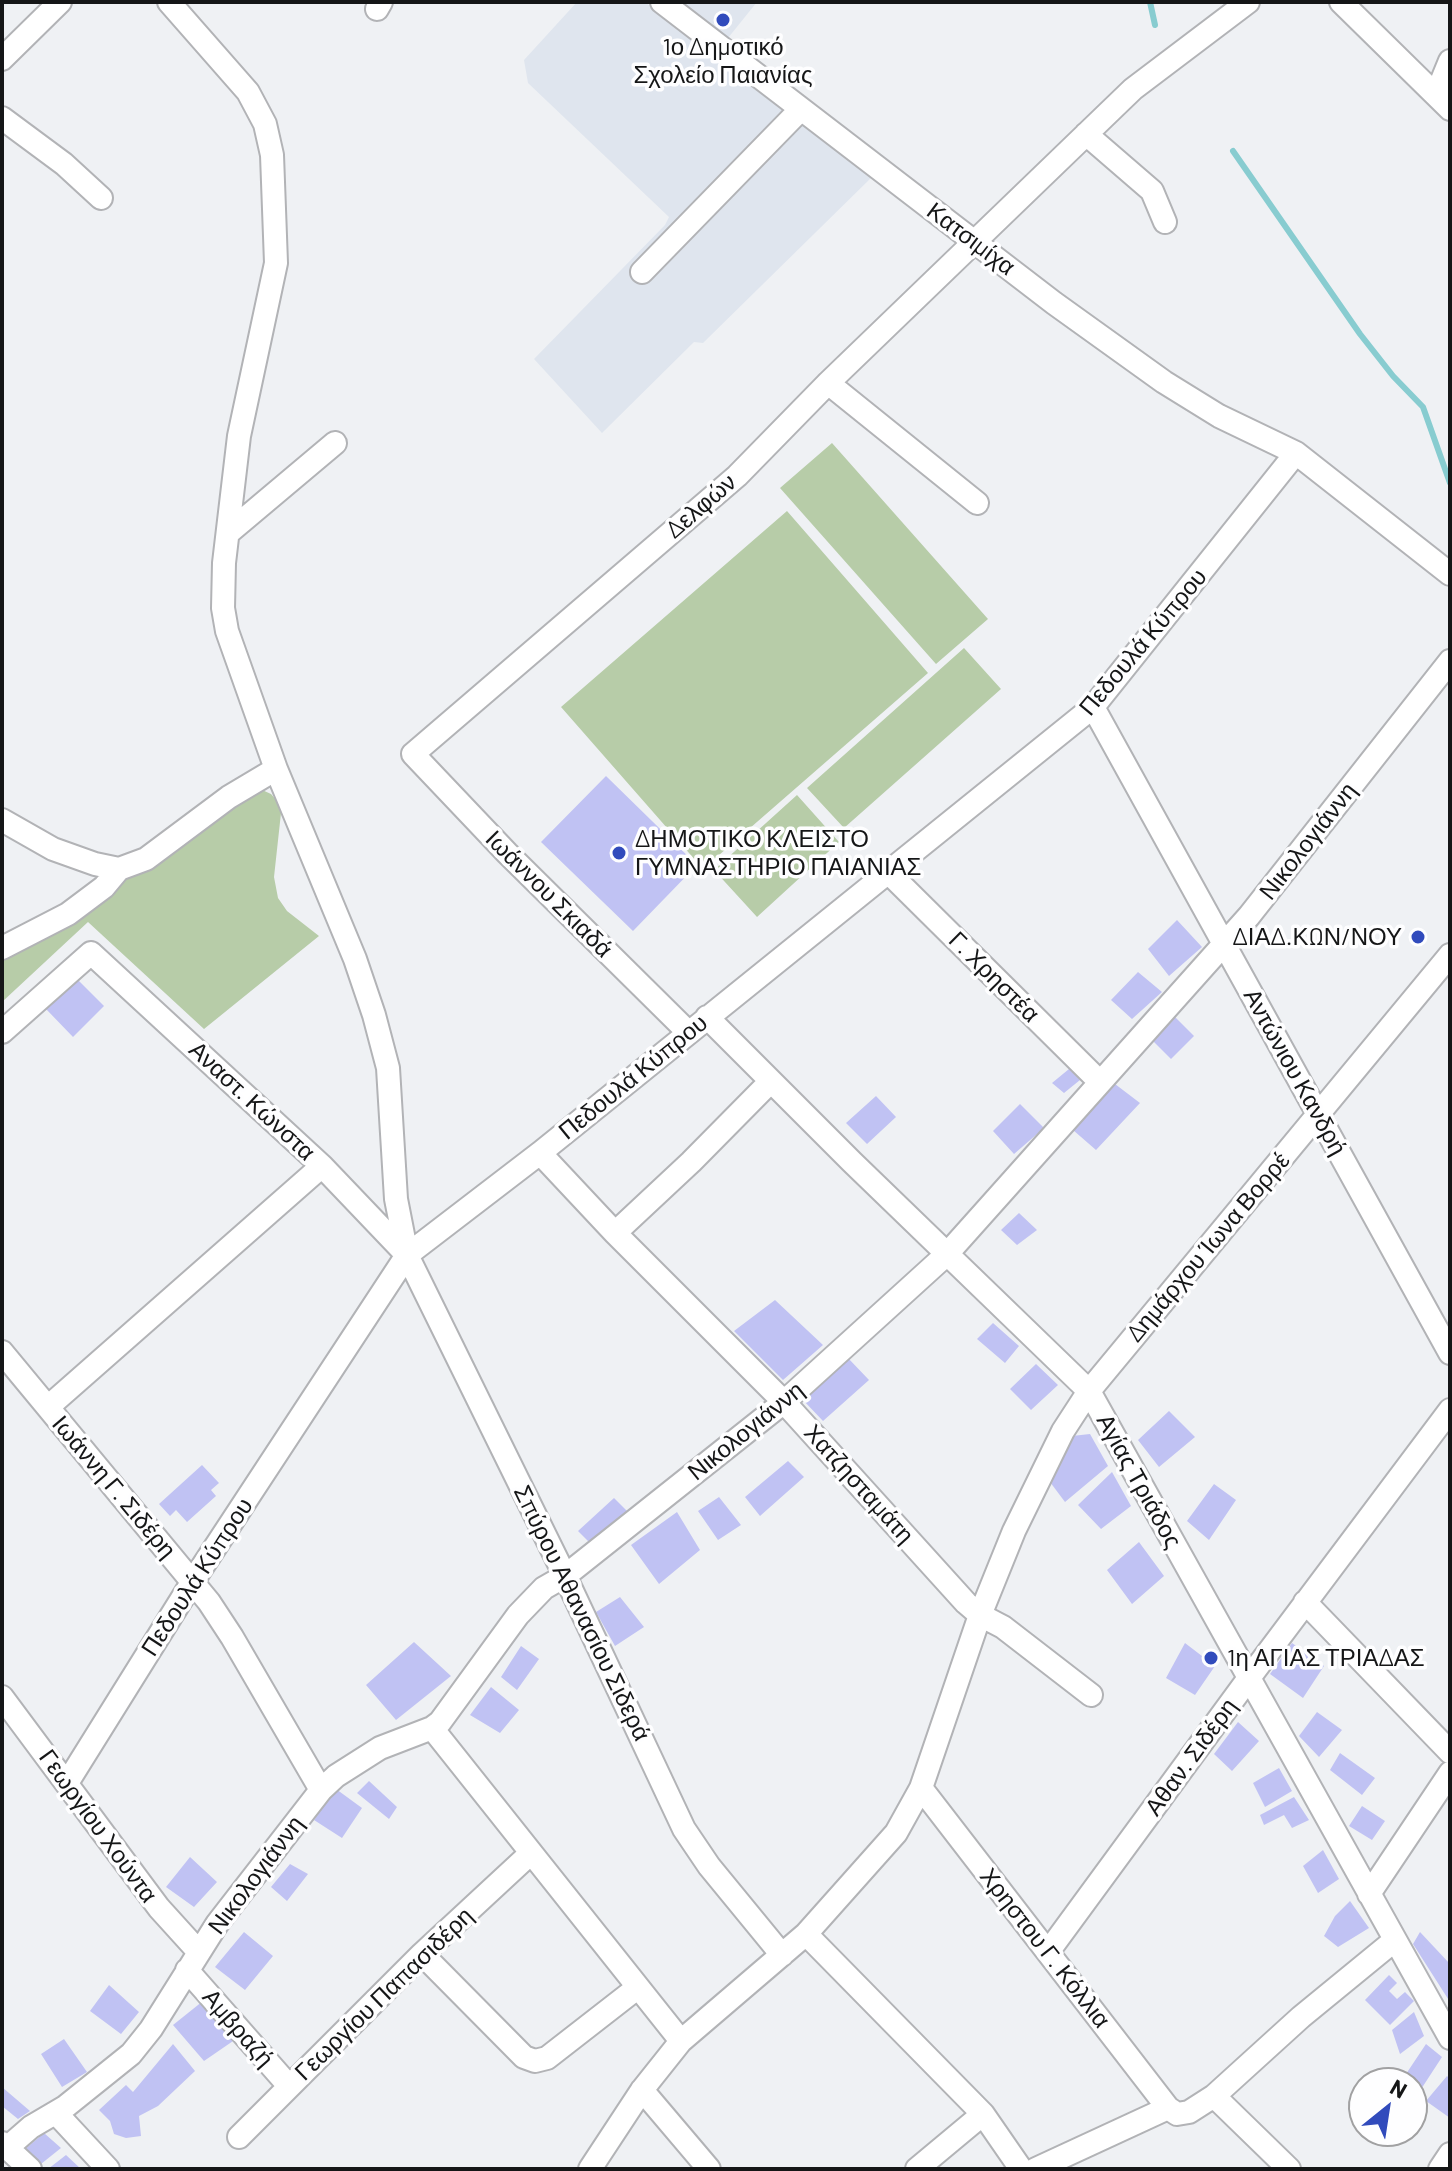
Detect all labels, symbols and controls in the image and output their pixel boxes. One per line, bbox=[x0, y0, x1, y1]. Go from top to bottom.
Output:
marker: 1ο Δημοτικό Σχολείο Παιανίας bbox=[714, 11, 732, 29]
place label: 1ο Δημοτικό Σχολείο Παιανίας bbox=[633, 33, 813, 89]
street label: Κατσιμίχα bbox=[921, 196, 1021, 282]
street label: Δελφών bbox=[660, 468, 742, 544]
street label: Πεδουλά Κύπρου bbox=[1073, 563, 1213, 721]
street label: Νικολογιάννη bbox=[1253, 777, 1363, 905]
street label: Ιωάννου Σκιαδά bbox=[479, 824, 619, 964]
place label: ΔΗΜΟΤΙΚΟ ΚΛΕΙΣΤΟ ΓΥΜΝΑΣΤΗΡΙΟ ΠΑΙΑΝΙΑΣ bbox=[635, 825, 921, 881]
marker: ΔΗΜΟΤΙΚΟ ΚΛΕΙΣΤΟ ΓΥΜΝΑΣΤΗΡΙΟ ΠΑΙΑΝΙΑΣ bbox=[610, 844, 628, 862]
place label: ΔΙΑΔ.ΚΩΝ/ΝΟΥ bbox=[1232, 923, 1402, 951]
street label: Γ. Χρηστέα bbox=[943, 926, 1045, 1028]
marker: ΔΙΑΔ.ΚΩΝ/ΝΟΥ bbox=[1409, 928, 1427, 946]
street label: Αντώνιου Κανδρή bbox=[1237, 984, 1353, 1160]
street label: Πεδουλά Κύπρου bbox=[553, 1008, 713, 1146]
street label: Αναστ. Κώνστα bbox=[183, 1035, 321, 1167]
street label: Δημάρχου Ίωνα Βορρέ bbox=[1120, 1146, 1296, 1348]
street label: Νικολογιάννη bbox=[682, 1376, 810, 1486]
street label: Αγίας Τριάδος bbox=[1090, 1409, 1188, 1553]
street label: Ιωάννη Γ. Σιδέρη bbox=[46, 1410, 182, 1564]
street label: Χατζησταμάτη bbox=[798, 1419, 920, 1549]
street label: Σπύρου Αθανασίου Σιδερά bbox=[508, 1481, 656, 1745]
street label: Πεδουλά Κύπρου bbox=[135, 1492, 259, 1662]
place label: 1η ΑΓΙΑΣ ΤΡΙΑΔΑΣ bbox=[1227, 1644, 1425, 1672]
marker: 1η ΑΓΙΑΣ ΤΡΙΑΔΑΣ bbox=[1202, 1649, 1220, 1667]
street label: Αθαν. Σιδέρη bbox=[1139, 1693, 1243, 1821]
street label: Γεωργίου Χούντα bbox=[33, 1744, 163, 1908]
street label: Νικολογιάννη bbox=[202, 1810, 310, 1940]
street label: Χρηστου Γ. Κόλλια bbox=[974, 1862, 1116, 2034]
street label: Γεωργίου Παπασιδέρη bbox=[289, 1901, 479, 2087]
street label: Αμβραζή bbox=[196, 1983, 280, 2073]
north arrow bbox=[1348, 2067, 1428, 2147]
text: N bbox=[1386, 2073, 1412, 2103]

